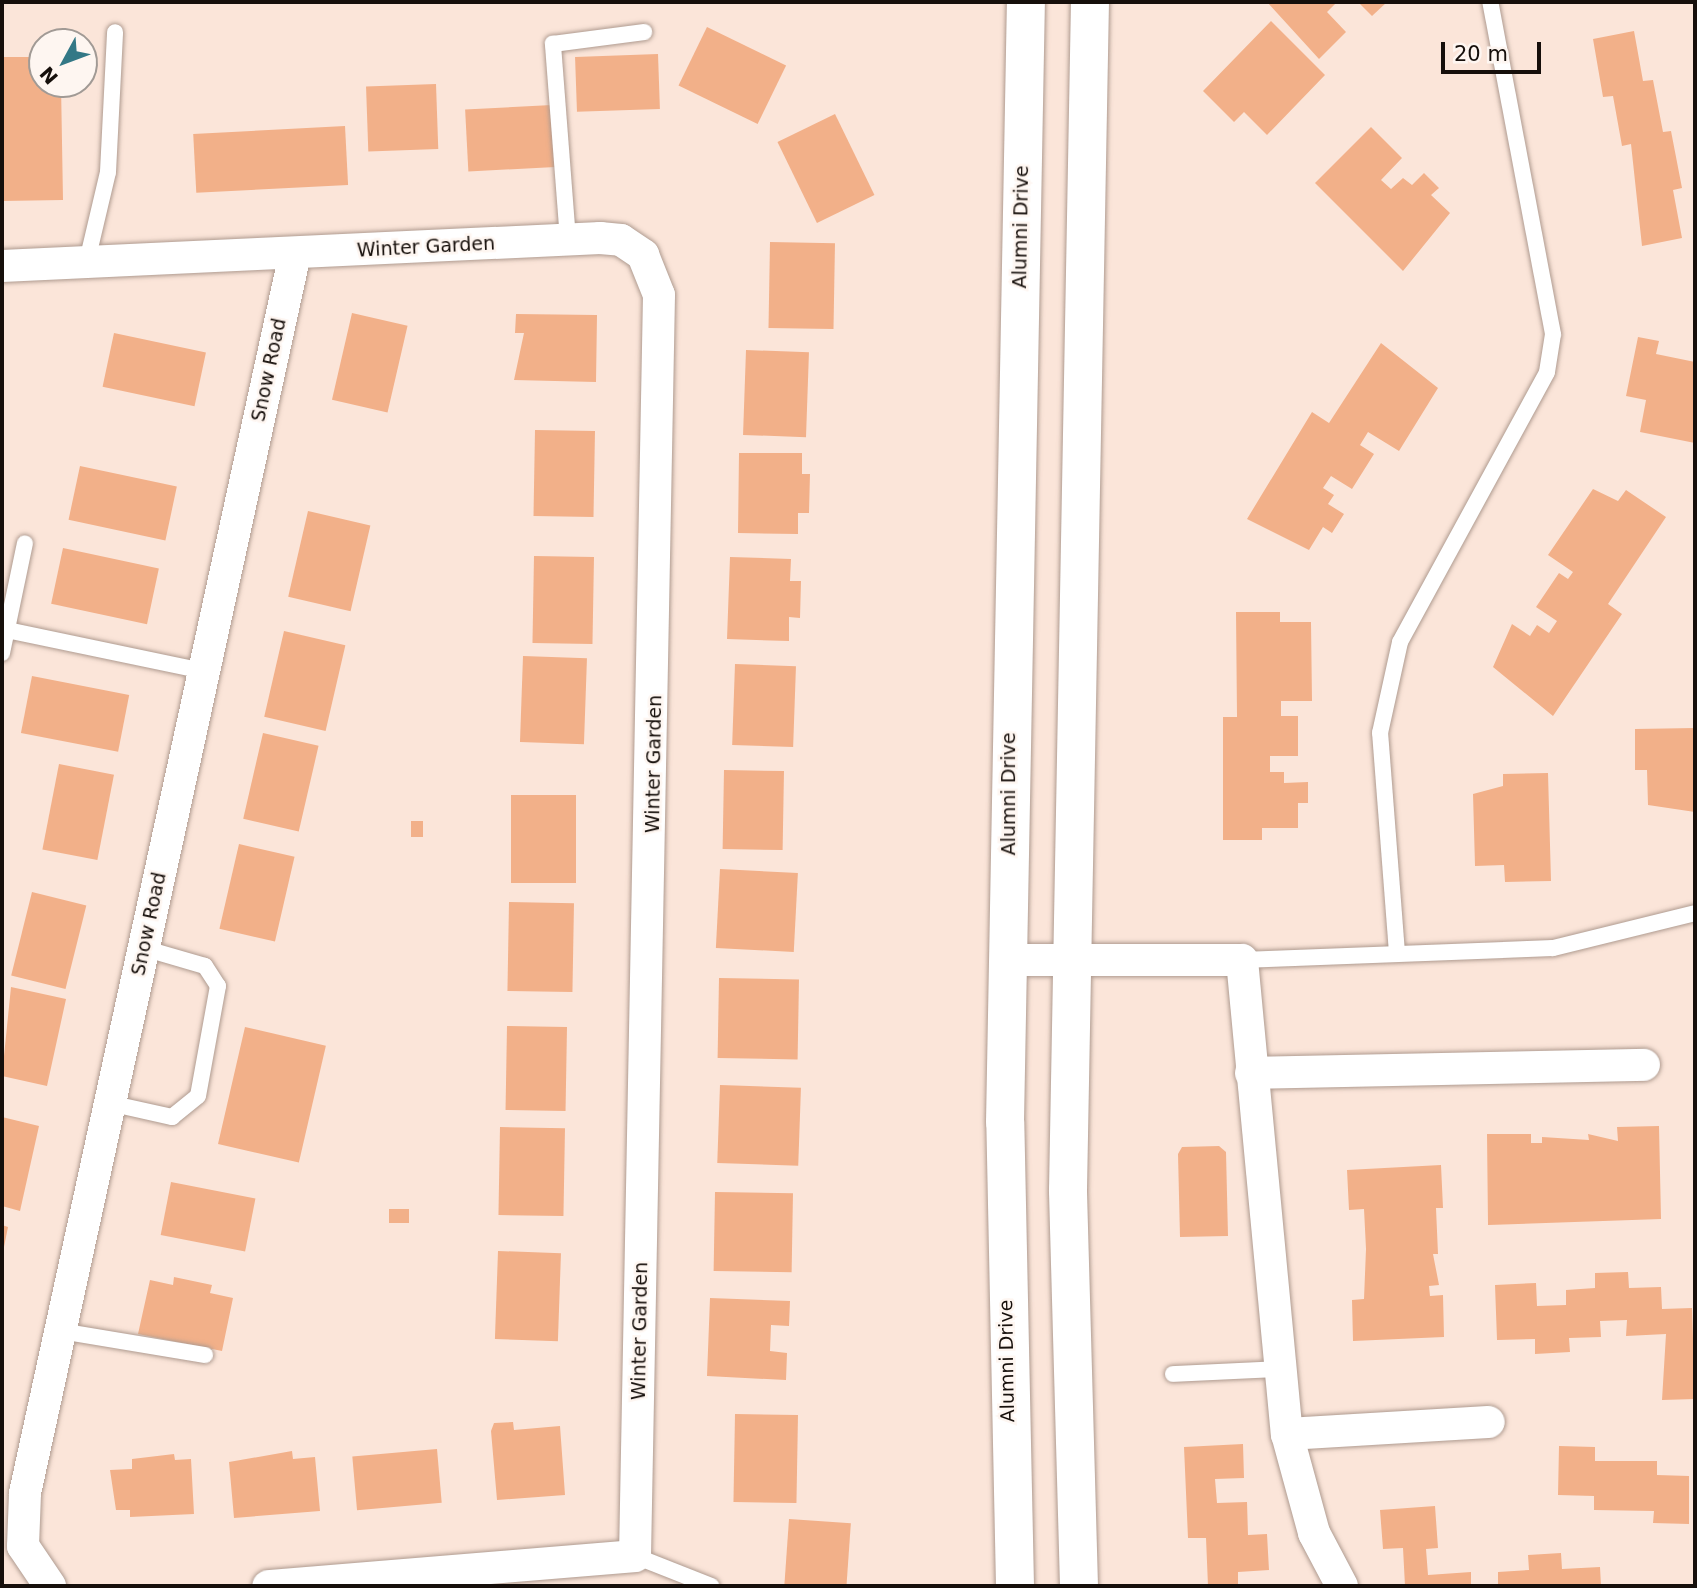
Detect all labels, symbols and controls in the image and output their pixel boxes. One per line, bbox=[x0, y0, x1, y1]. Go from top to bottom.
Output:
north arrow bbox=[28, 28, 98, 98]
scale bar bbox=[1445, 28, 1545, 72]
text: 20 m bbox=[1454, 42, 1508, 66]
text: N bbox=[35, 62, 62, 89]
street label: Alumni Drive bbox=[1009, 165, 1033, 289]
street label: Winter Garden bbox=[356, 232, 496, 262]
street label: Snow Road bbox=[247, 316, 291, 424]
street label: Winter Garden bbox=[641, 695, 667, 833]
street label: Alumni Drive bbox=[998, 733, 1020, 855]
street label: Snow Road bbox=[127, 870, 171, 978]
street label: Winter Garden bbox=[627, 1262, 653, 1400]
street label: Alumni Drive bbox=[995, 1299, 1019, 1423]

